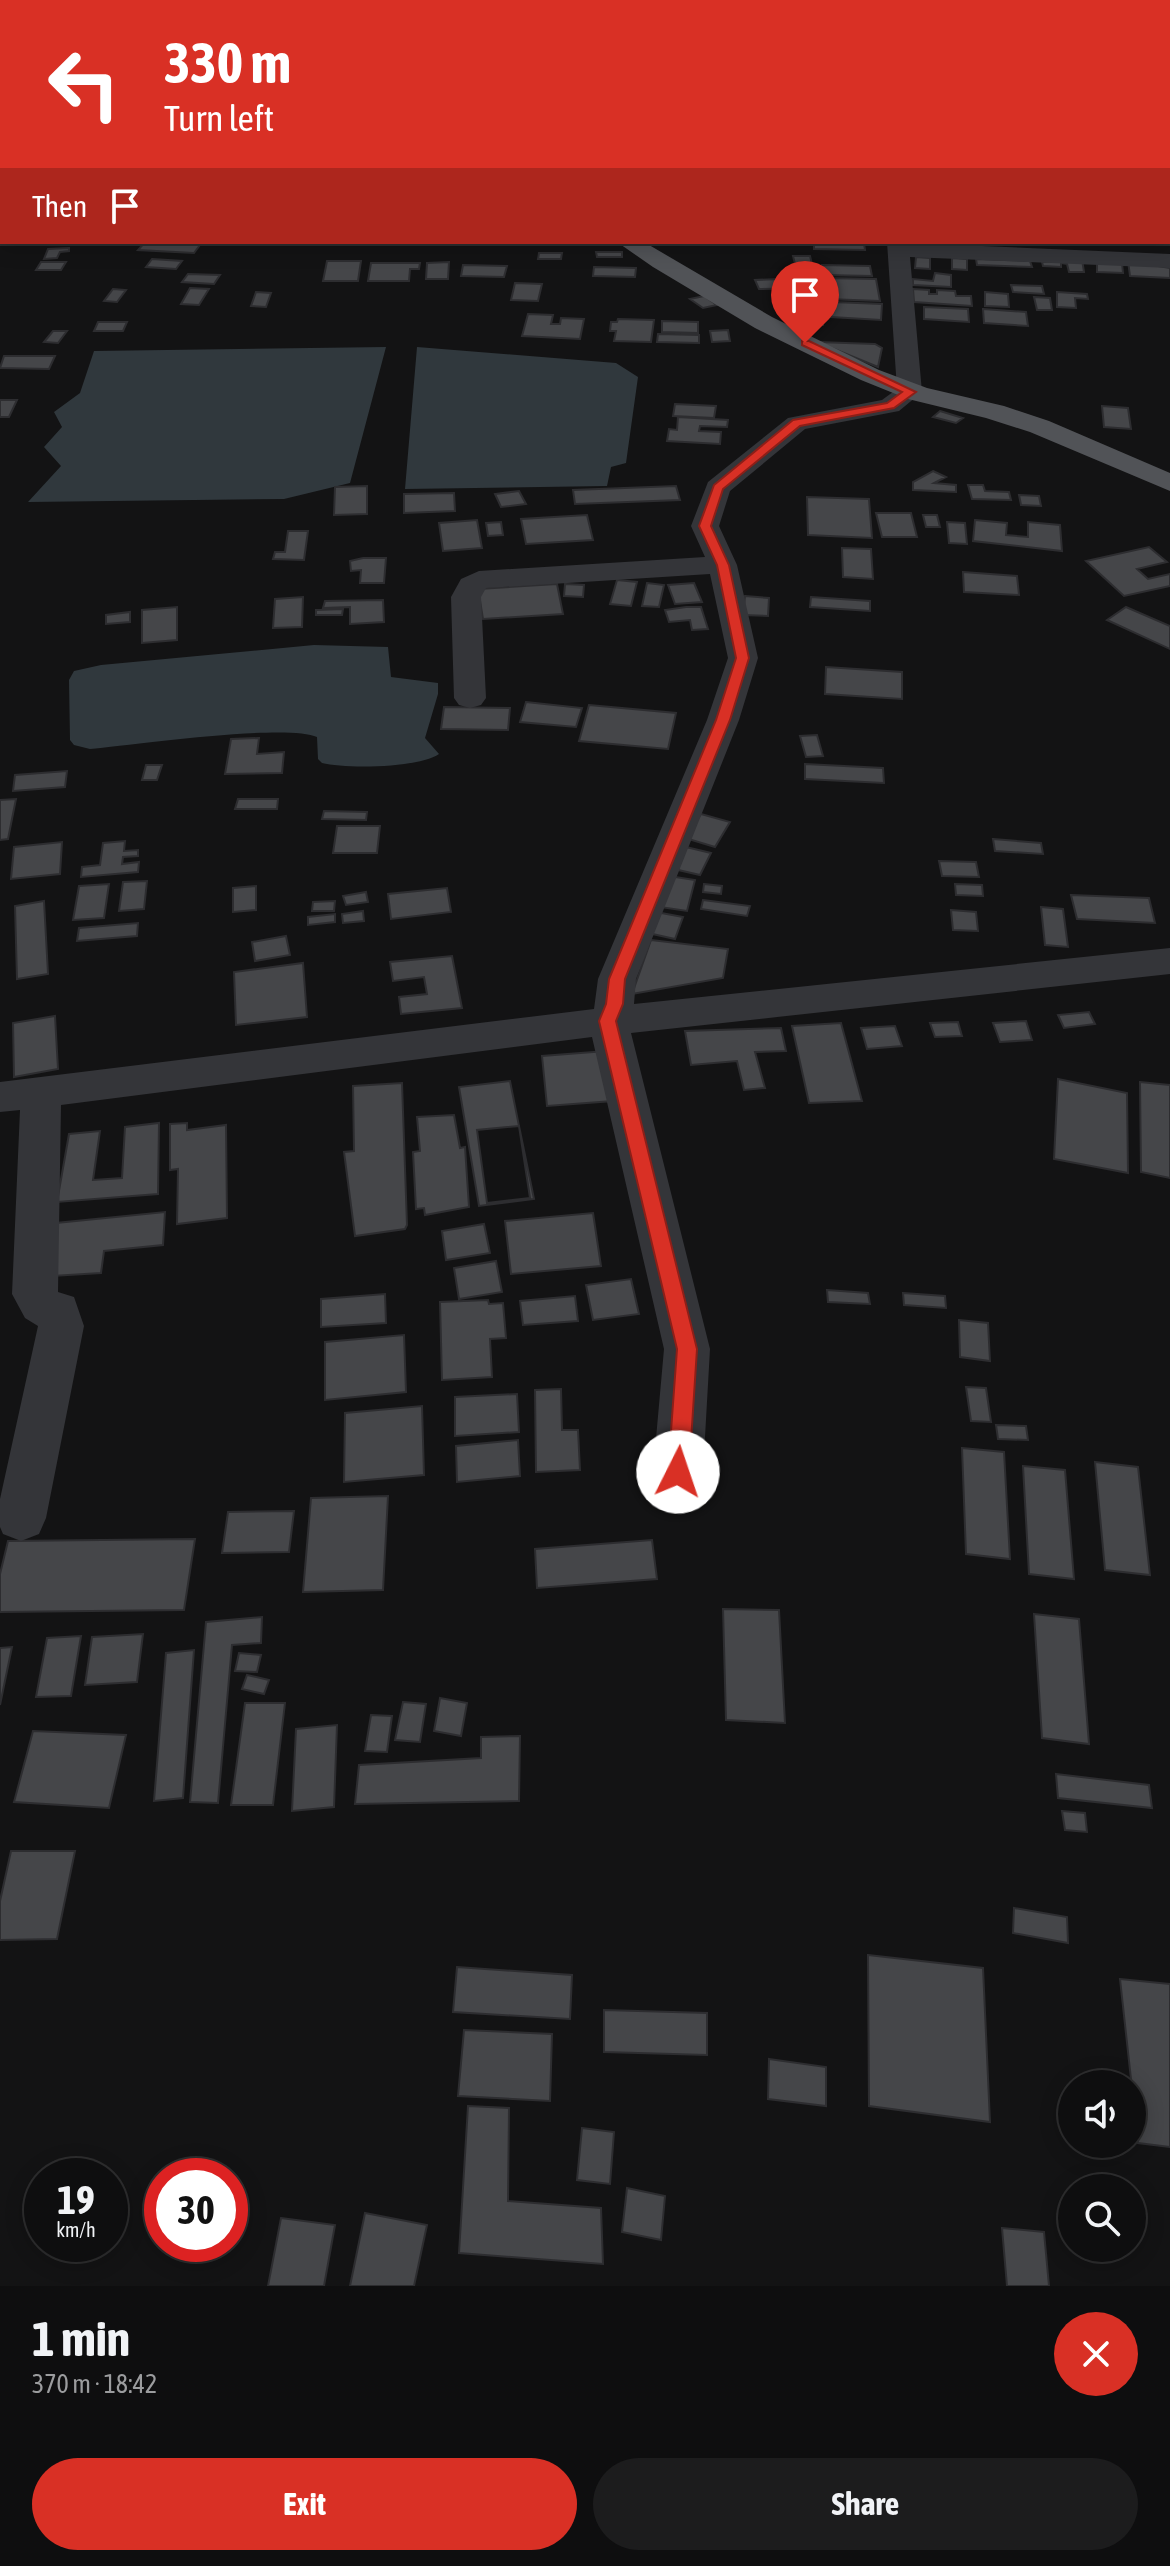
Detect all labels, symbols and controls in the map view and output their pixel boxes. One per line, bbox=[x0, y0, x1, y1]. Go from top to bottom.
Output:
text: 330 m bbox=[164, 31, 291, 95]
icon: left bbox=[32, 32, 136, 136]
text: Turn left bbox=[164, 97, 274, 139]
icon: arrive bbox=[103, 184, 147, 228]
text: Then bbox=[32, 189, 87, 223]
pin bbox=[771, 261, 839, 343]
icon: arrive bbox=[783, 273, 827, 317]
position arrow bbox=[636, 1430, 720, 1514]
map controls bbox=[1058, 2070, 1146, 2262]
button: sound bbox=[1058, 2070, 1146, 2158]
speed limit sign: 30 bbox=[144, 2158, 248, 2262]
button: search bbox=[1058, 2174, 1146, 2262]
text: 19 bbox=[57, 2177, 95, 2222]
text: km/h bbox=[56, 2218, 96, 2241]
text: 1 min bbox=[32, 2311, 130, 2366]
button: close bbox=[1054, 2312, 1138, 2396]
text: 370 m · 18:42 bbox=[32, 2369, 157, 2399]
button: Exit bbox=[32, 2458, 577, 2550]
button: Share bbox=[593, 2458, 1138, 2550]

